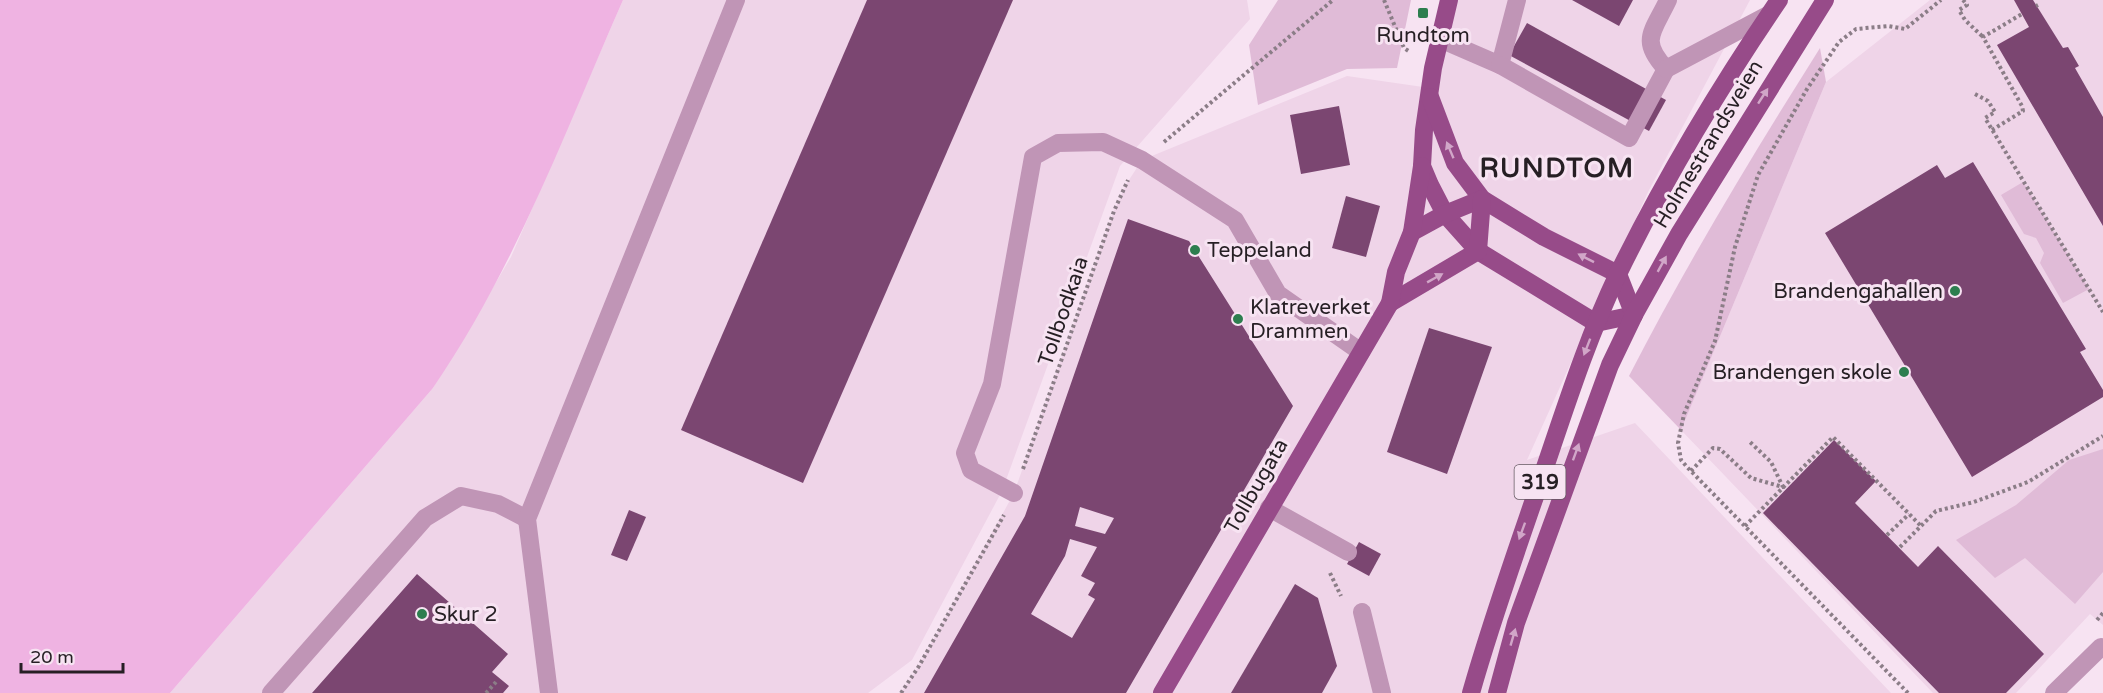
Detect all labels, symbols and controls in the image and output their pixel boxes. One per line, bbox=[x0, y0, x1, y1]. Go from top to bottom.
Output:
marker: Rundtom bbox=[1416, 6, 1430, 20]
place label: Rundtom bbox=[1376, 23, 1470, 48]
street label: Holmestrandsveien bbox=[1648, 56, 1768, 233]
one-way arrow bbox=[1757, 89, 1769, 105]
one-way arrow bbox=[1445, 141, 1455, 159]
district label: RUNDTOM bbox=[1479, 152, 1635, 185]
place label: Teppeland bbox=[1207, 238, 1312, 263]
marker: Teppeland bbox=[1188, 243, 1202, 257]
street label: Tollbodkaia bbox=[1033, 253, 1094, 369]
one-way arrow bbox=[1578, 253, 1595, 263]
one-way arrow bbox=[1657, 255, 1667, 272]
one-way arrow bbox=[1427, 273, 1444, 283]
place label: Brandengahallen bbox=[1773, 279, 1943, 304]
marker: Brandengahallen bbox=[1948, 284, 1962, 298]
place label: Klatreverket Drammen bbox=[1250, 295, 1370, 344]
marker: Klatreverket Drammen bbox=[1231, 312, 1245, 326]
one-way arrow bbox=[1582, 338, 1591, 356]
place label: Brandengen skole bbox=[1712, 360, 1892, 385]
marker: Brandengen skole bbox=[1897, 365, 1911, 379]
street label: Tollbugata bbox=[1219, 434, 1294, 538]
one-way arrow bbox=[1572, 443, 1582, 461]
road number: 319 bbox=[1514, 465, 1566, 499]
one-way arrow bbox=[1517, 522, 1527, 540]
place label: Skur 2 bbox=[434, 602, 498, 627]
marker: Skur 2 bbox=[415, 607, 429, 621]
one-way arrow bbox=[1508, 628, 1518, 646]
scale bar bbox=[21, 636, 123, 674]
text: 20 m bbox=[30, 646, 74, 668]

